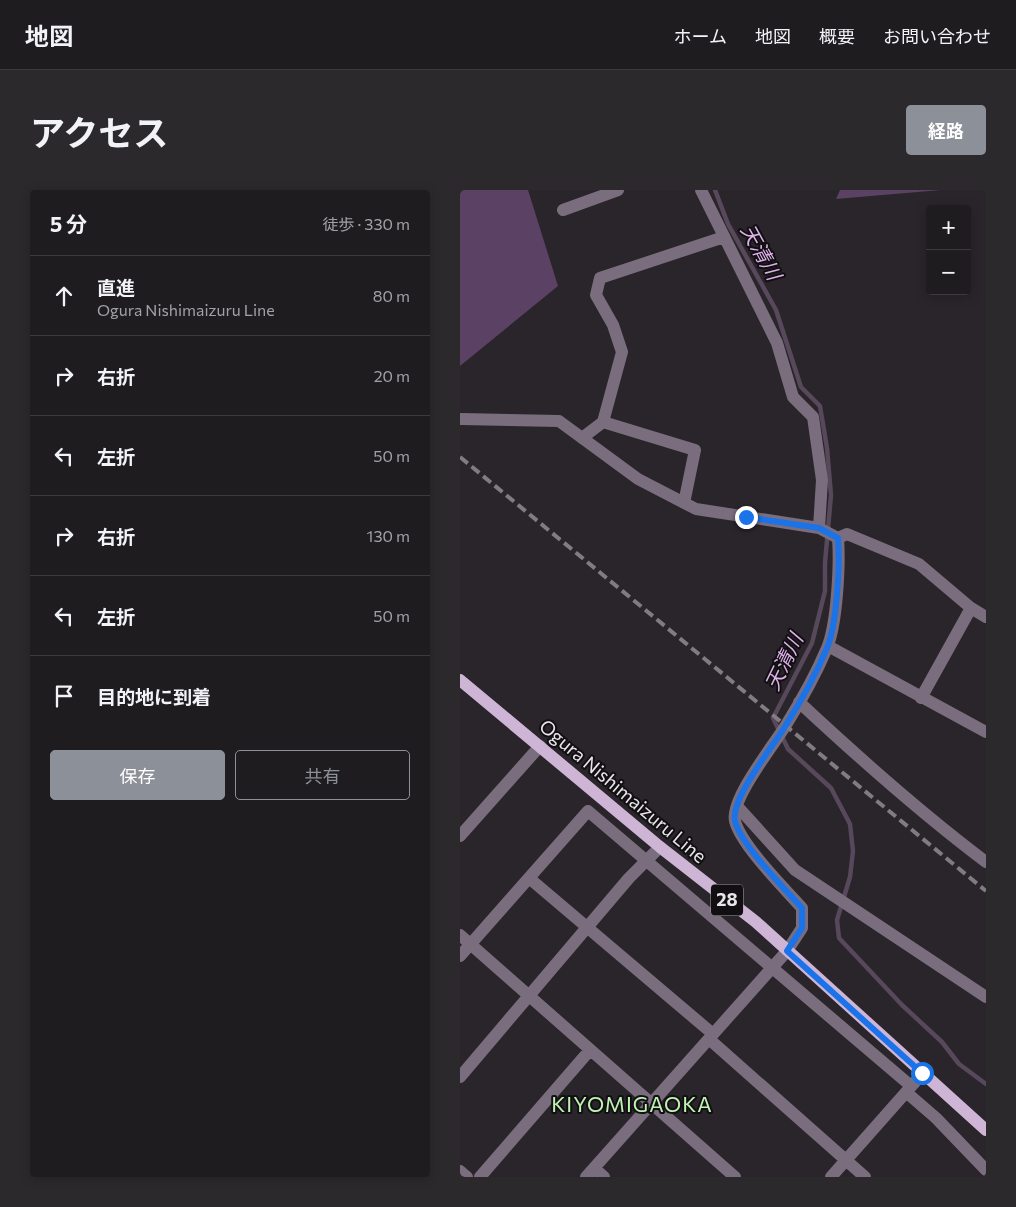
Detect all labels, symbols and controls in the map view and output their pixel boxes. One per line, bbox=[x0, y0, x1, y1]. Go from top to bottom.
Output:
text: 地図 bbox=[25, 21, 73, 50]
text: ホーム bbox=[674, 25, 727, 47]
text: 地図 bbox=[755, 25, 791, 47]
text: 概要 bbox=[819, 25, 855, 47]
text: お問い合わせ bbox=[883, 25, 991, 47]
button: 経路 bbox=[906, 105, 986, 155]
text: アクセス bbox=[30, 110, 168, 153]
map controls bbox=[926, 205, 971, 295]
button: + bbox=[926, 205, 971, 250]
text: 5 分 bbox=[50, 211, 87, 236]
text: 徒歩 · 330 m bbox=[322, 214, 410, 233]
water label: 天清川 bbox=[737, 219, 788, 285]
button: − bbox=[926, 250, 971, 295]
text: 直進 bbox=[97, 276, 135, 299]
icon: ahead bbox=[50, 282, 78, 310]
text: 80 m bbox=[373, 286, 410, 305]
text: Ogura Nishimaizuru Line bbox=[97, 300, 275, 319]
icon: right bbox=[50, 362, 78, 390]
text: 右折 bbox=[97, 365, 135, 388]
text: 20 m bbox=[374, 366, 410, 385]
icon: left bbox=[50, 442, 78, 470]
text: 左折 bbox=[97, 445, 135, 468]
text: 50 m bbox=[373, 446, 410, 465]
route end bbox=[735, 506, 758, 529]
icon: right bbox=[50, 522, 78, 550]
text: 右折 bbox=[97, 525, 135, 548]
text: 130 m bbox=[367, 526, 410, 545]
icon: left bbox=[50, 602, 78, 630]
text: 左折 bbox=[97, 605, 135, 628]
text: 50 m bbox=[373, 606, 410, 625]
water label: 天清川 bbox=[759, 628, 808, 694]
icon: arrive bbox=[50, 682, 78, 710]
text: 目的地に到着 bbox=[97, 685, 211, 708]
street label: Ogura Nishimaizuru Line bbox=[535, 714, 712, 867]
button: 保存 bbox=[50, 750, 225, 800]
button: 共有 bbox=[235, 750, 410, 800]
road number: 28 bbox=[711, 884, 743, 916]
route start bbox=[911, 1062, 934, 1085]
district label: KIYOMIGAOKA bbox=[551, 1091, 713, 1116]

